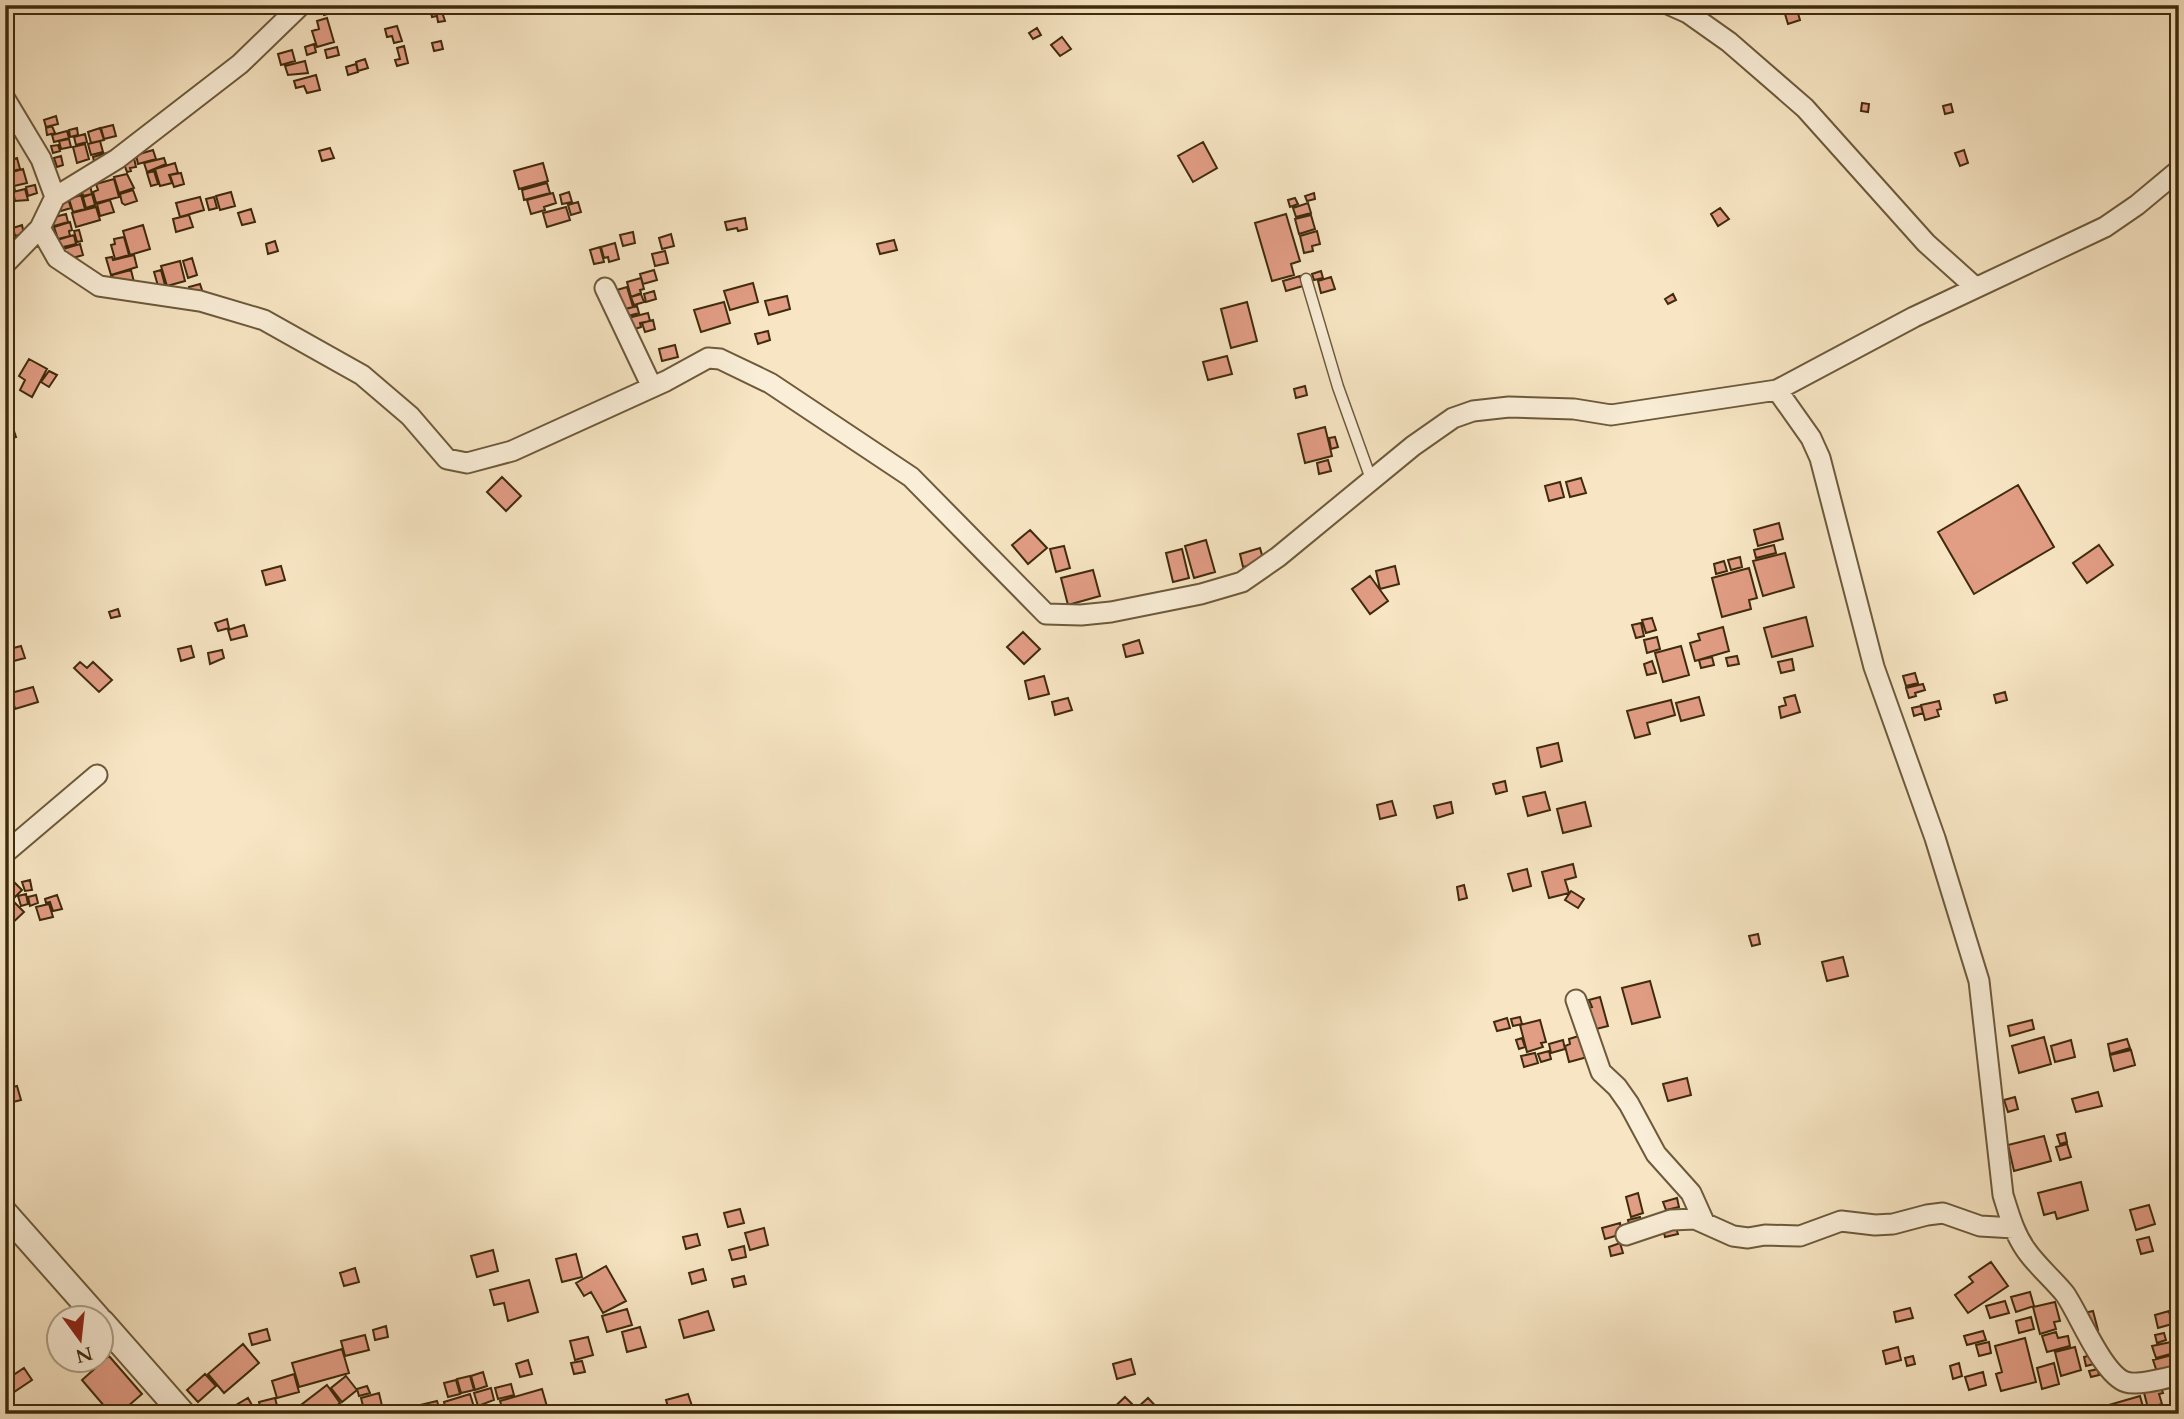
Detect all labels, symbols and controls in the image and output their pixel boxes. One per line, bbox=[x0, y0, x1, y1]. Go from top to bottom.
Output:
north arrow bbox=[46, 1304, 116, 1374]
text: N bbox=[72, 1340, 95, 1369]

